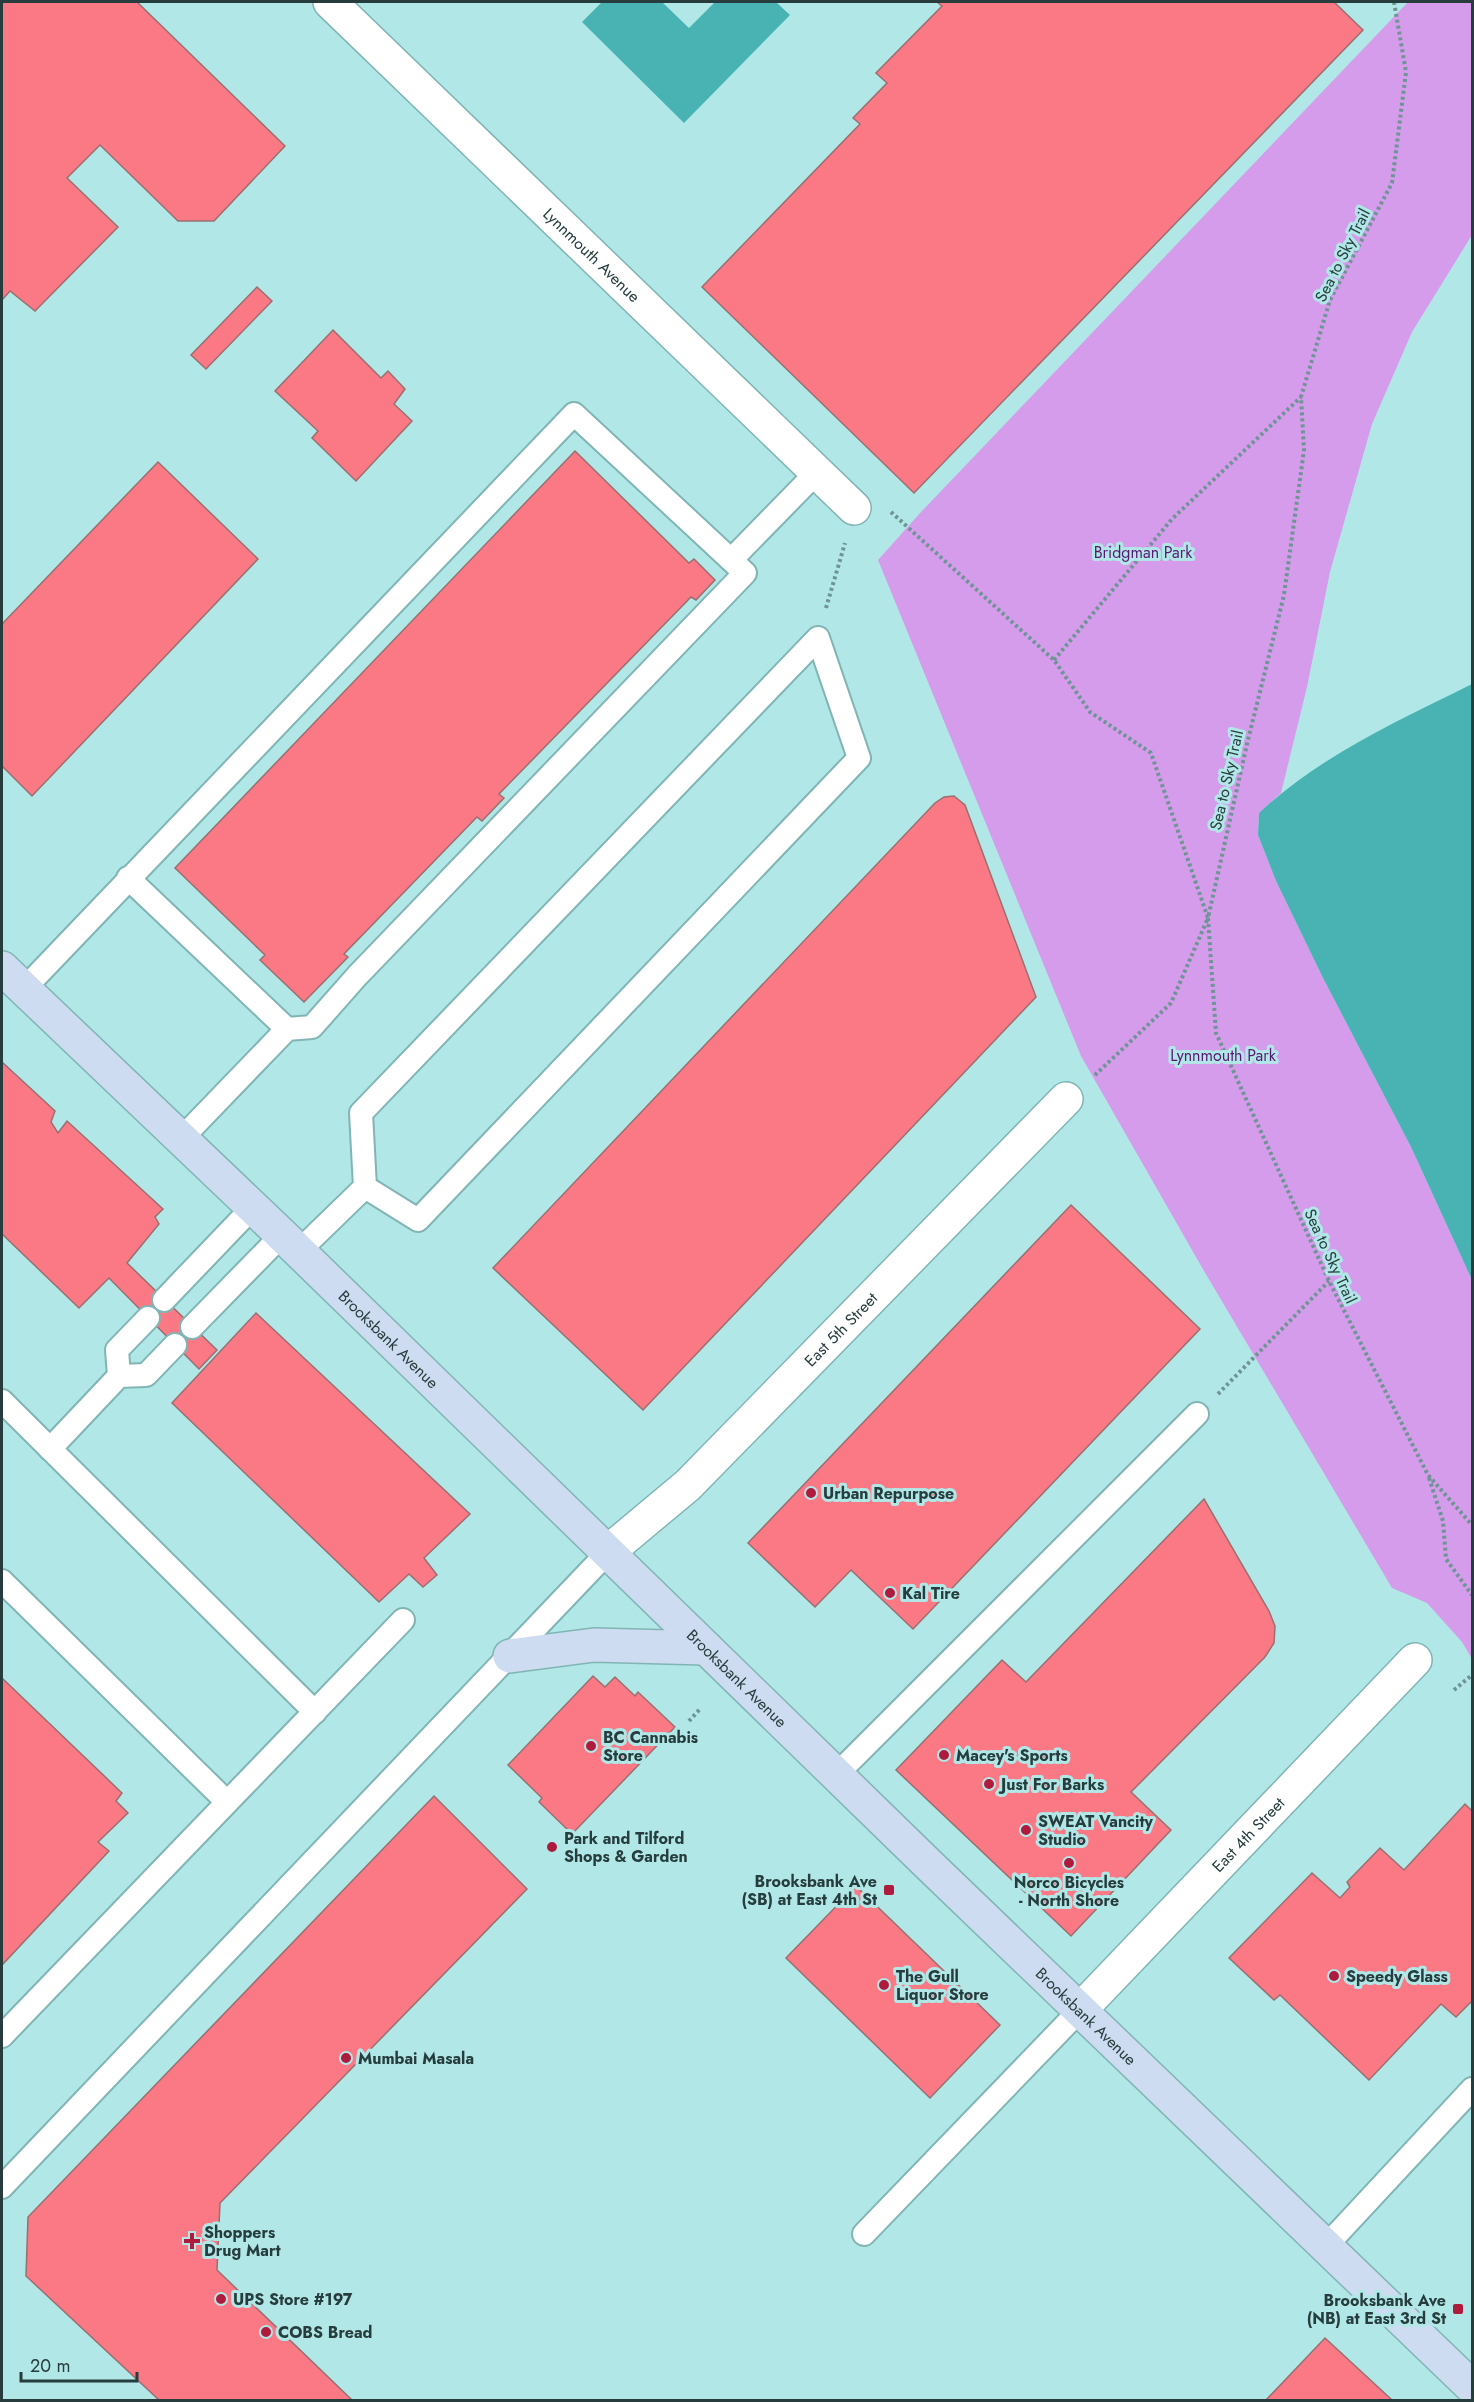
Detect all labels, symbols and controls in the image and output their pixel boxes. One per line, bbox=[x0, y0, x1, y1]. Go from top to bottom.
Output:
street label: Lynnmouth Avenue bbox=[538, 203, 645, 308]
street label: Sea to Sky Trail bbox=[1309, 205, 1376, 306]
park label: Bridgman Park bbox=[1094, 541, 1193, 564]
street label: Sea to Sky Trail bbox=[1204, 728, 1249, 832]
park label: Lynnmouth Park bbox=[1170, 1044, 1277, 1067]
street label: Sea to Sky Trail bbox=[1299, 1205, 1363, 1307]
street label: Brooksbank Avenue bbox=[333, 1285, 444, 1394]
street label: East 5th Street bbox=[799, 1287, 883, 1372]
place label: Urban Repurpose bbox=[823, 1482, 954, 1505]
marker: Urban Repurpose bbox=[804, 1486, 818, 1500]
place label: Kal Tire bbox=[902, 1582, 960, 1605]
marker: Kal Tire bbox=[883, 1586, 897, 1600]
street label: Brooksbank Avenue bbox=[681, 1624, 792, 1733]
place label: BC Cannabis Store bbox=[603, 1726, 698, 1767]
marker: BC Cannabis Store bbox=[584, 1739, 598, 1753]
place label: Macey's Sports bbox=[956, 1744, 1068, 1767]
marker: Macey's Sports bbox=[937, 1748, 951, 1762]
place label: Just For Barks bbox=[998, 1773, 1104, 1796]
marker: Just For Barks bbox=[982, 1777, 996, 1791]
street label: East 4th Street bbox=[1207, 1792, 1290, 1878]
place label: SWEAT Vancity Studio bbox=[1038, 1810, 1153, 1851]
marker: SWEAT Vancity Studio bbox=[1019, 1823, 1033, 1837]
place label: Park and Tilford Shops & Garden bbox=[564, 1827, 688, 1868]
marker: Park and Tilford Shops & Garden bbox=[545, 1840, 559, 1854]
marker: Norco Bicycles - North Shore bbox=[1062, 1856, 1076, 1870]
place label: Brooksbank Ave (SB) at East 4th St bbox=[741, 1870, 878, 1911]
place label: Norco Bicycles - North Shore bbox=[1014, 1871, 1124, 1912]
marker: Brooksbank Ave (SB) at East 4th St bbox=[882, 1883, 896, 1897]
street label: Brooksbank Avenue bbox=[1030, 1962, 1141, 2071]
place label: The Gull Liquor Store bbox=[896, 1965, 989, 2006]
place label: Speedy Glass bbox=[1346, 1965, 1448, 1988]
marker: Speedy Glass bbox=[1327, 1969, 1341, 1983]
marker: The Gull Liquor Store bbox=[877, 1978, 891, 1992]
place label: Mumbai Masala bbox=[358, 2047, 474, 2070]
marker: Mumbai Masala bbox=[339, 2051, 353, 2065]
place label: Shoppers Drug Mart bbox=[204, 2221, 282, 2262]
marker: Shoppers Drug Mart bbox=[185, 2234, 199, 2248]
place label: UPS Store #197 bbox=[233, 2288, 353, 2311]
place label: Brooksbank Ave (NB) at East 3rd St bbox=[1307, 2289, 1447, 2330]
marker: UPS Store #197 bbox=[214, 2292, 228, 2306]
marker: Brooksbank Ave (NB) at East 3rd St bbox=[1451, 2302, 1465, 2316]
place label: COBS Bread bbox=[278, 2321, 372, 2344]
marker: COBS Bread bbox=[259, 2325, 273, 2339]
scale bar bbox=[21, 2345, 136, 2383]
text: 20 m bbox=[30, 2353, 70, 2379]

